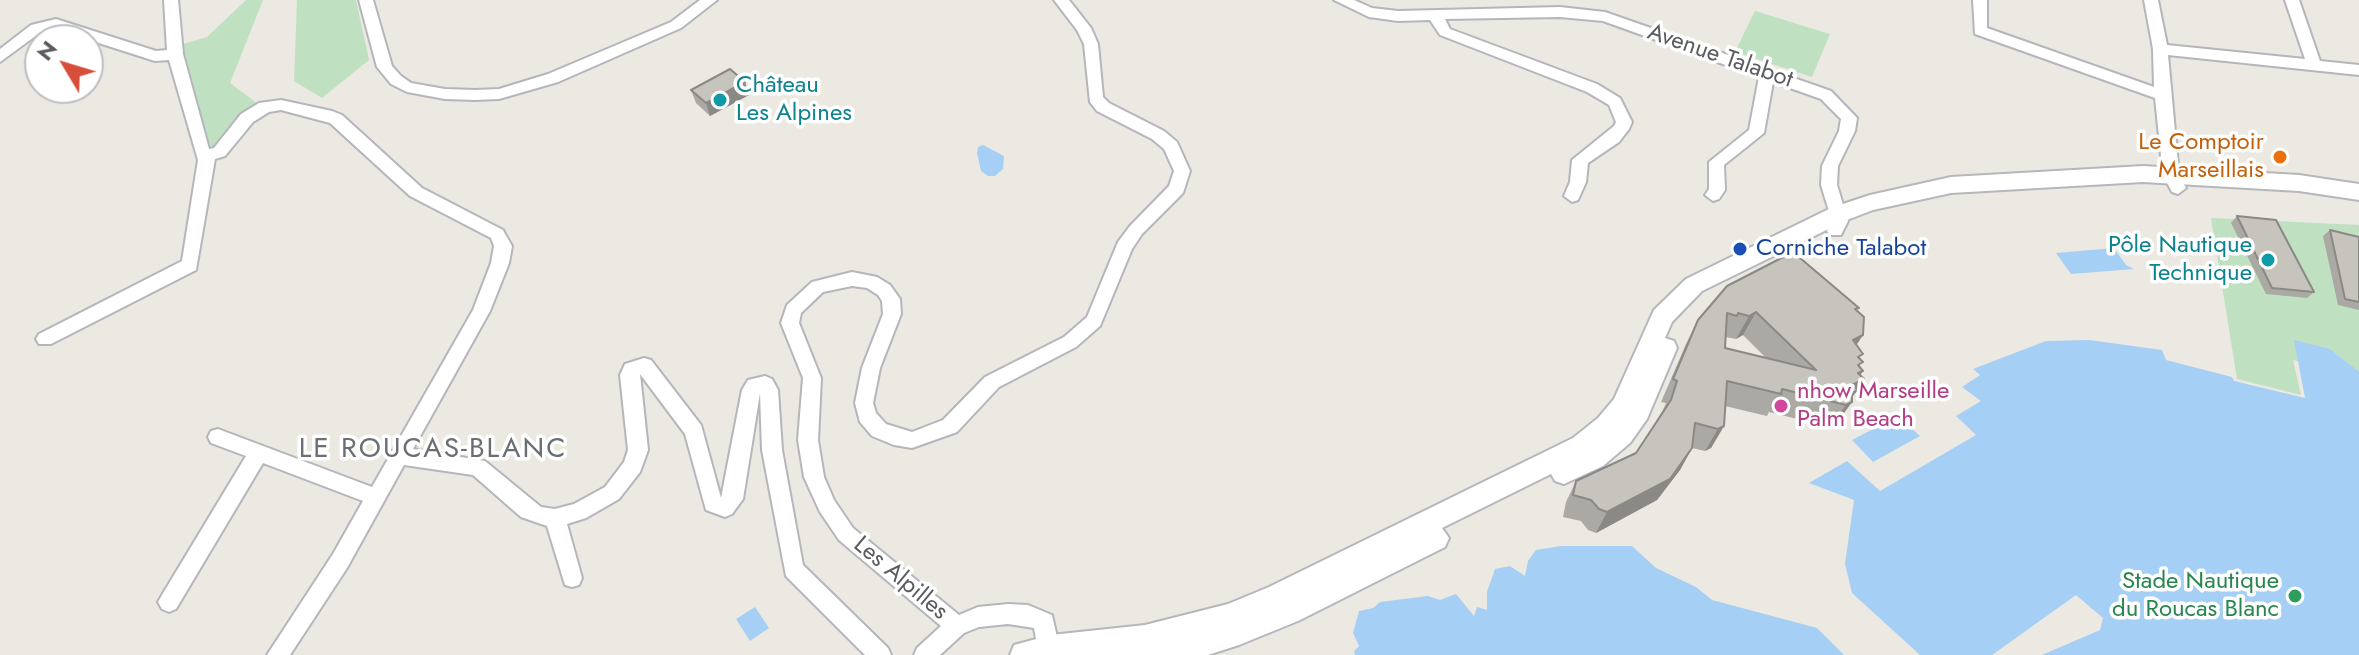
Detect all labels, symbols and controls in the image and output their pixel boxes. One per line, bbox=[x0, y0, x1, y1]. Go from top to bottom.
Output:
street label: Avenue Talabot bbox=[1644, 19, 1796, 95]
north arrow bbox=[24, 24, 104, 104]
text: N bbox=[29, 34, 65, 67]
place label: Château Les Alpines bbox=[736, 72, 852, 128]
marker: Château Les Alpines bbox=[711, 91, 729, 109]
place label: Le Comptoir Marseillais bbox=[2138, 129, 2264, 185]
marker: Le Comptoir Marseillais bbox=[2271, 148, 2289, 166]
place label: Pôle Nautique Technique bbox=[2108, 232, 2252, 288]
place label: Corniche Talabot bbox=[1756, 235, 1926, 263]
marker: Corniche Talabot bbox=[1731, 240, 1749, 258]
marker: Pôle Nautique Technique bbox=[2259, 251, 2277, 269]
place label: nhow Marseille Palm Beach bbox=[1797, 378, 1949, 434]
marker: nhow Marseille Palm Beach bbox=[1772, 397, 1790, 415]
district label: LE ROUCAS-BLANC bbox=[299, 433, 567, 467]
street label: Les Alpilles bbox=[847, 531, 953, 627]
place label: Stade Nautique du Roucas Blanc bbox=[2112, 568, 2279, 624]
marker: Stade Nautique du Roucas Blanc bbox=[2286, 587, 2304, 605]

